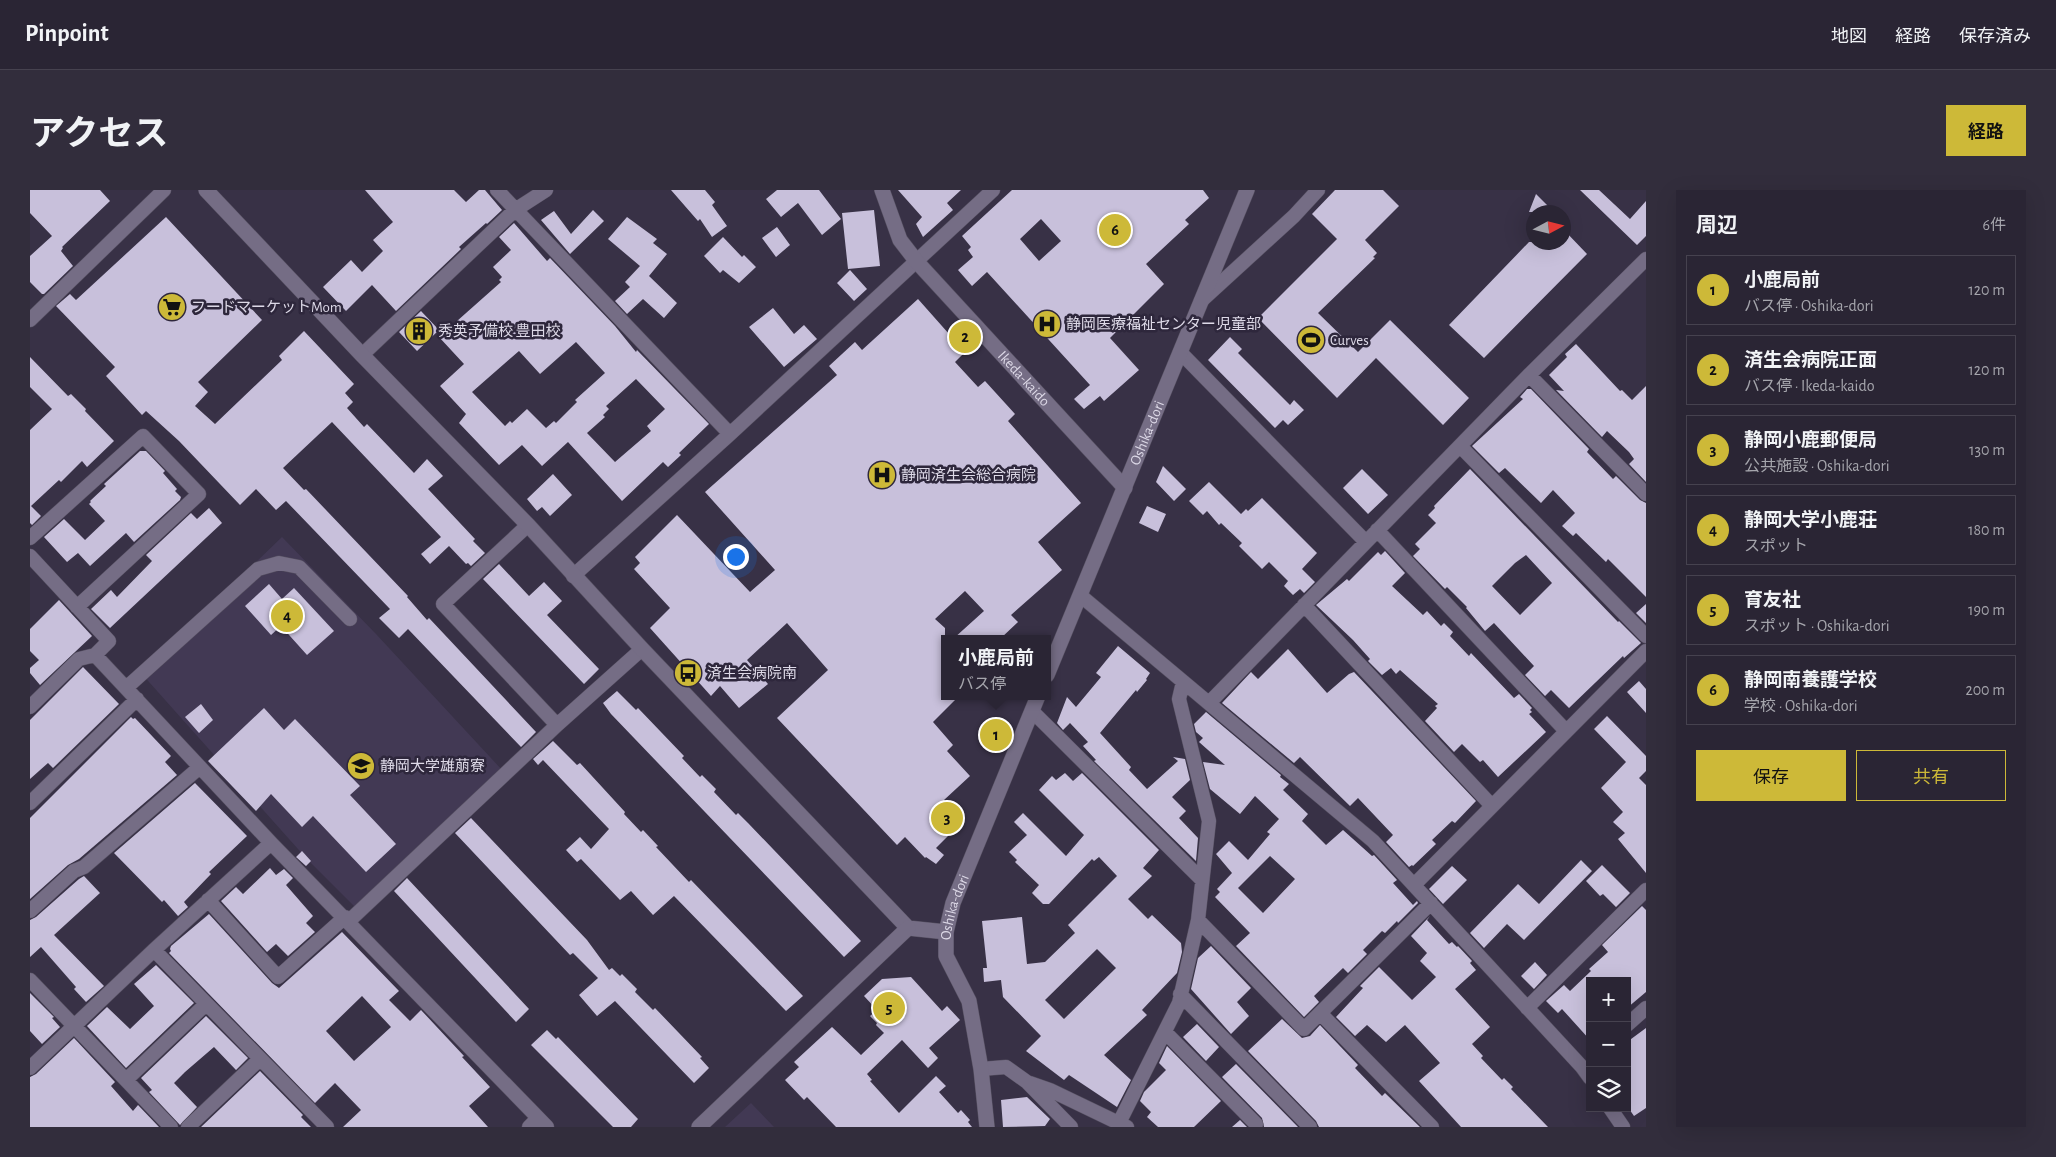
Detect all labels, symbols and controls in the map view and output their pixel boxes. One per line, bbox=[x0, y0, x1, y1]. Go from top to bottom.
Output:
text: Pinpoint bbox=[25, 22, 109, 46]
text: 地図 bbox=[1831, 28, 1867, 46]
text: 経路 bbox=[1895, 28, 1931, 46]
text: 保存済み bbox=[1959, 28, 2031, 46]
button: 経路 bbox=[1946, 105, 2026, 156]
text: アクセス bbox=[30, 117, 168, 152]
north arrow bbox=[1526, 205, 1571, 250]
pin: 6 bbox=[1099, 211, 1131, 249]
text: 周辺 bbox=[1696, 215, 1738, 236]
text: 6件 bbox=[1982, 217, 2006, 233]
text: 小鹿局前 bbox=[1744, 271, 1820, 290]
text: 1 bbox=[1710, 282, 1716, 298]
text: 120 m bbox=[1968, 282, 2005, 298]
supermarket icon: フードマーケットMom bbox=[157, 292, 187, 322]
text: バス停 · Oshika-dori bbox=[1744, 298, 1874, 314]
place label: フードマーケットMom bbox=[191, 299, 342, 315]
hospital icon: 静岡医療福祉センター児童部 bbox=[1032, 309, 1062, 339]
building icon: 秀英予備校 豊田校 bbox=[404, 316, 434, 346]
place label: 静岡医療福祉センター児童部 bbox=[1066, 316, 1261, 332]
pin: 2 bbox=[949, 318, 981, 356]
place label: 秀英予備校 豊田校 bbox=[438, 323, 560, 339]
sports icon: Curves bbox=[1296, 325, 1326, 355]
place label: Curves bbox=[1330, 333, 1369, 348]
street label: Ikeda-kaido bbox=[995, 348, 1053, 409]
text: 済生会病院正面 bbox=[1744, 351, 1877, 370]
text: 2 bbox=[1709, 362, 1717, 378]
text: 120 m bbox=[1968, 362, 2005, 378]
text: バス停 · Ikeda-kaido bbox=[1744, 378, 1875, 394]
street label: Oshika-dori bbox=[1127, 399, 1167, 467]
text: 静岡小鹿郵便局 bbox=[1744, 431, 1877, 450]
text: 3 bbox=[1710, 442, 1716, 458]
text: 130 m bbox=[1969, 442, 2005, 458]
text: 公共施設 · Oshika-dori bbox=[1744, 458, 1890, 474]
hospital icon: 静岡済生会総合病院 bbox=[867, 460, 897, 490]
place label: 静岡済生会総合病院 bbox=[901, 467, 1036, 483]
text: 静岡大学小鹿荘 bbox=[1744, 511, 1877, 530]
text: 4 bbox=[1709, 522, 1717, 538]
text: 180 m bbox=[1968, 522, 2005, 538]
text: スポット bbox=[1744, 538, 1808, 554]
your location bbox=[723, 544, 749, 570]
text: 育友社 bbox=[1744, 591, 1801, 610]
pin: 4 bbox=[271, 597, 303, 635]
text: 5 bbox=[1710, 602, 1716, 618]
text: 190 m bbox=[1968, 602, 2005, 618]
text: スポット · Oshika-dori bbox=[1744, 618, 1890, 634]
popup bbox=[941, 635, 1051, 700]
text: 小鹿局前 bbox=[958, 649, 1034, 668]
bus stop icon: 済生会病院南 bbox=[673, 658, 703, 688]
place label: 済生会病院南 bbox=[707, 665, 797, 681]
text: 静岡南養護学校 bbox=[1744, 671, 1877, 690]
text: バス停 bbox=[958, 676, 1006, 692]
text: 6 bbox=[1709, 682, 1717, 698]
text: 200 m bbox=[1965, 682, 2005, 698]
text: 学校 · Oshika-dori bbox=[1744, 698, 1858, 714]
pin: 1 bbox=[980, 716, 1012, 754]
button: 保存 bbox=[1696, 750, 1846, 801]
button: 共有 bbox=[1856, 750, 2006, 801]
school or university icon: 静岡大学雄萠寮 bbox=[346, 751, 376, 781]
place label: 静岡大学雄萠寮 bbox=[380, 758, 485, 774]
pin: 3 bbox=[931, 799, 963, 837]
street label: Oshika-dori bbox=[939, 872, 972, 940]
map controls bbox=[1586, 977, 1631, 1112]
button: + bbox=[1586, 977, 1631, 1022]
pin: 5 bbox=[873, 989, 905, 1027]
button: − bbox=[1586, 1022, 1631, 1067]
button: layers bbox=[1586, 1067, 1631, 1112]

